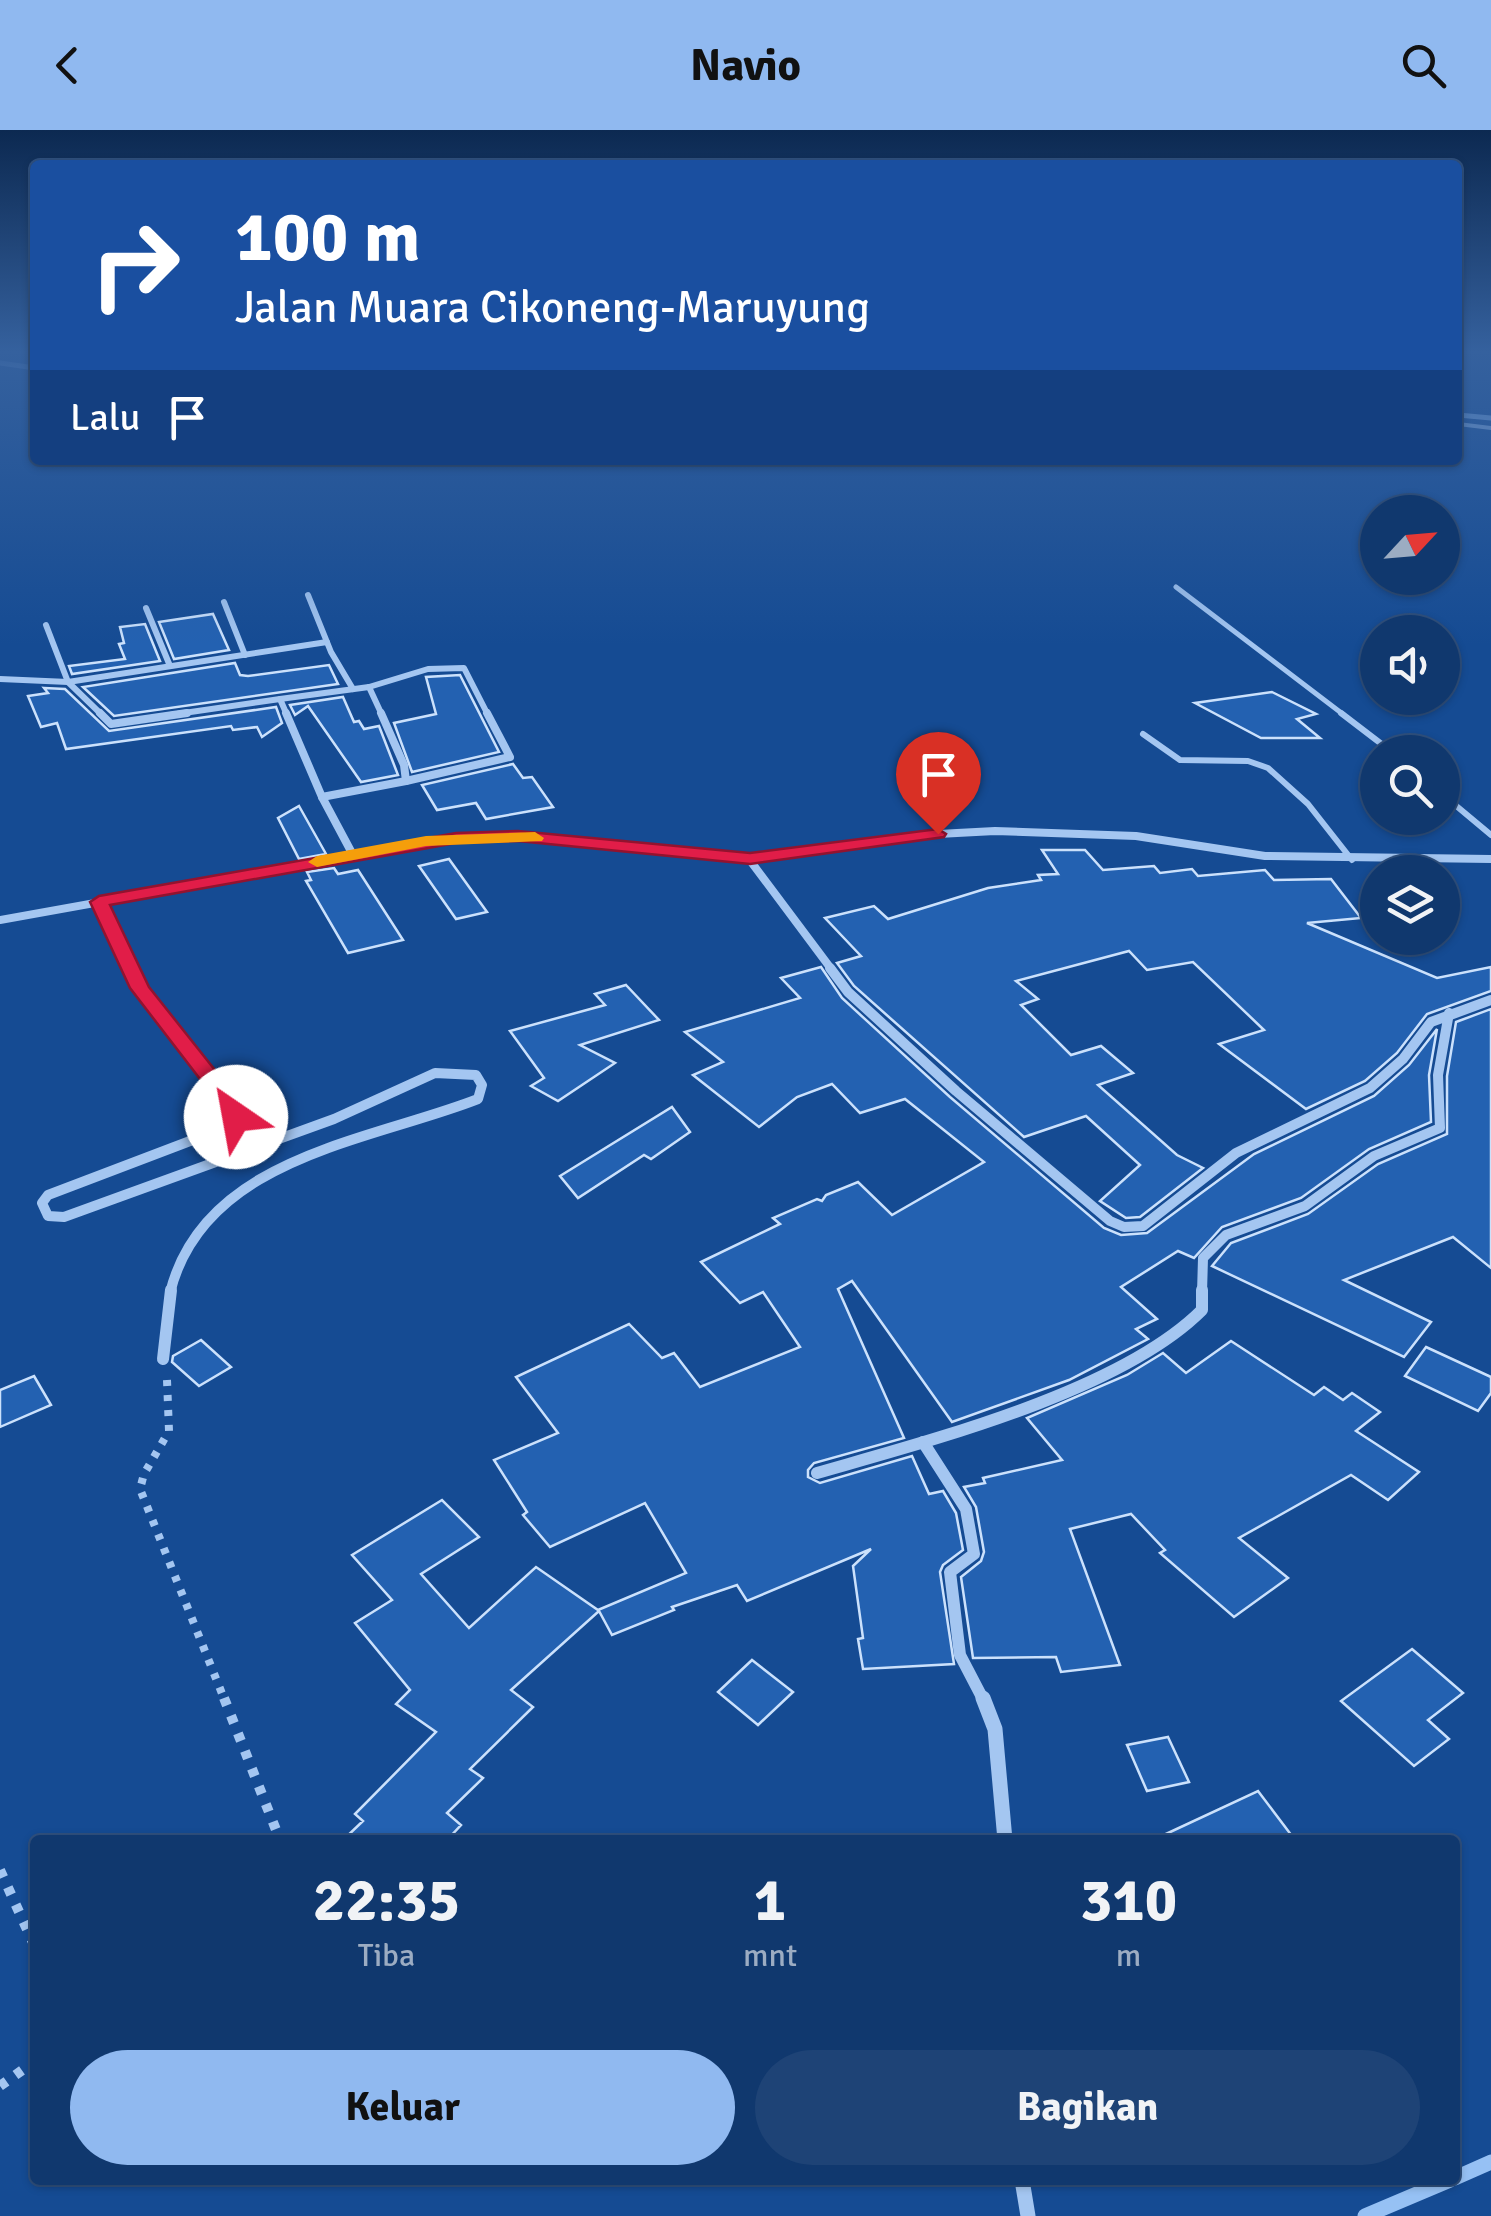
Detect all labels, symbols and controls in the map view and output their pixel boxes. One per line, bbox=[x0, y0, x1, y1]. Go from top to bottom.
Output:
icon: back bbox=[40, 38, 95, 93]
text: Navio bbox=[690, 38, 801, 93]
icon: search bbox=[1396, 38, 1451, 93]
text: 100 m bbox=[235, 194, 420, 280]
icon: right bbox=[70, 200, 200, 330]
text: Jalan Muara Cikoneng-Maruyung bbox=[235, 280, 870, 335]
icon: arrive bbox=[160, 390, 215, 445]
text: Lalu bbox=[70, 394, 140, 441]
north arrow bbox=[1360, 495, 1460, 595]
map controls bbox=[1360, 495, 1460, 955]
button: sound bbox=[1360, 615, 1460, 715]
pin bbox=[896, 732, 981, 835]
button: search bbox=[1360, 735, 1460, 835]
icon: arrive bbox=[911, 747, 966, 802]
button: layers bbox=[1360, 855, 1460, 955]
position arrow bbox=[184, 1065, 288, 1169]
text: 22:35 bbox=[313, 1864, 460, 1938]
text: 1 bbox=[754, 1864, 786, 1938]
text: 310 bbox=[1080, 1864, 1177, 1938]
text: Tiba bbox=[358, 1936, 415, 1975]
text: mnt bbox=[743, 1936, 797, 1975]
text: m bbox=[1116, 1936, 1141, 1975]
button: Keluar bbox=[70, 2050, 735, 2165]
button: Bagikan bbox=[755, 2050, 1420, 2165]

